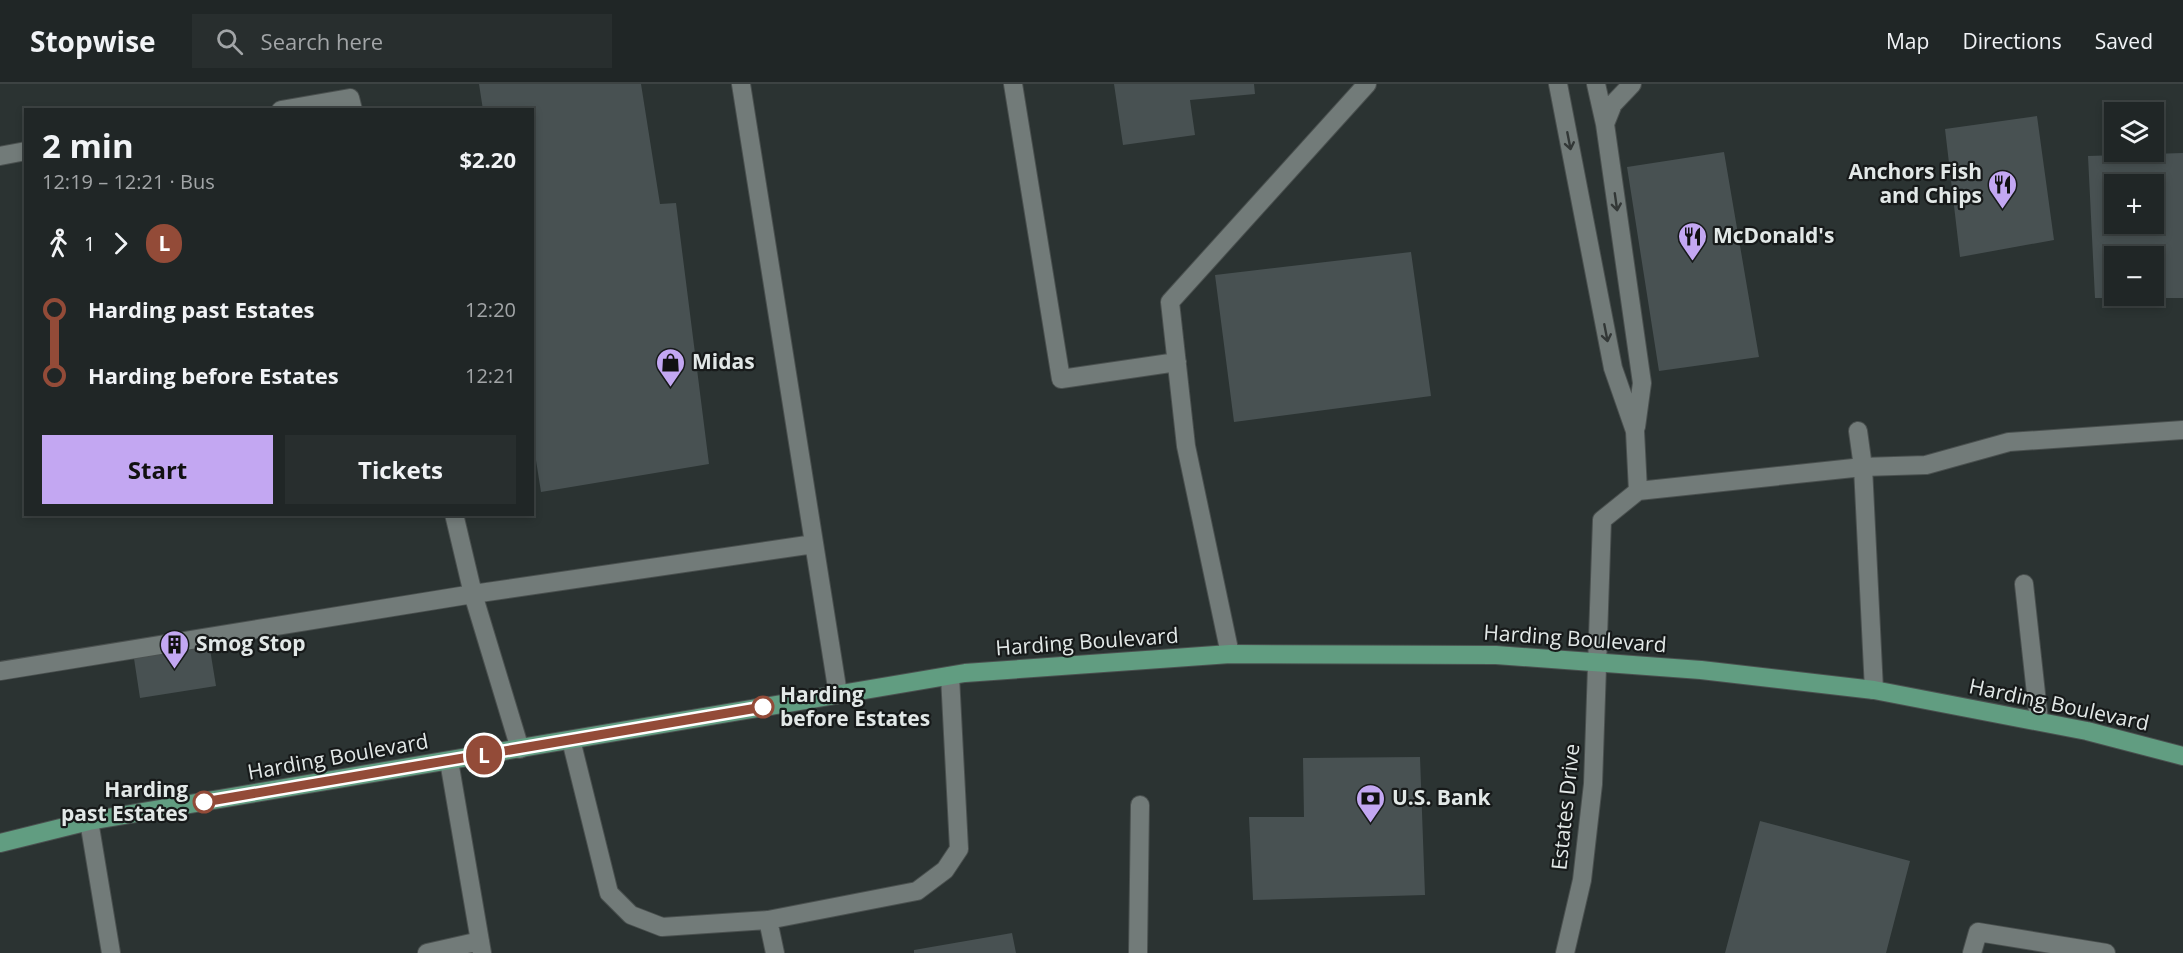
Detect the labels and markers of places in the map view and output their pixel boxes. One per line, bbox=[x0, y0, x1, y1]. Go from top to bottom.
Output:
place label: Anchors Fish and Chips bbox=[1849, 157, 1982, 209]
restaurant icon: Anchors Fish and Chips bbox=[1987, 168, 2019, 210]
restaurant icon: McDonald's bbox=[1676, 220, 1708, 262]
place label: McDonald's bbox=[1713, 221, 1834, 249]
shop icon: Midas bbox=[655, 346, 687, 388]
place label: Midas bbox=[692, 347, 755, 375]
building icon: Smog Stop bbox=[159, 628, 191, 670]
place label: Smog Stop bbox=[196, 629, 305, 657]
place label: Harding before Estates bbox=[780, 680, 930, 732]
marker: Harding before Estates bbox=[752, 696, 774, 718]
place label: Harding past Estates bbox=[61, 775, 188, 827]
bank icon: U.S. Bank bbox=[1355, 782, 1387, 824]
place label: U.S. Bank bbox=[1392, 783, 1491, 811]
marker: Harding past Estates bbox=[193, 791, 215, 813]

